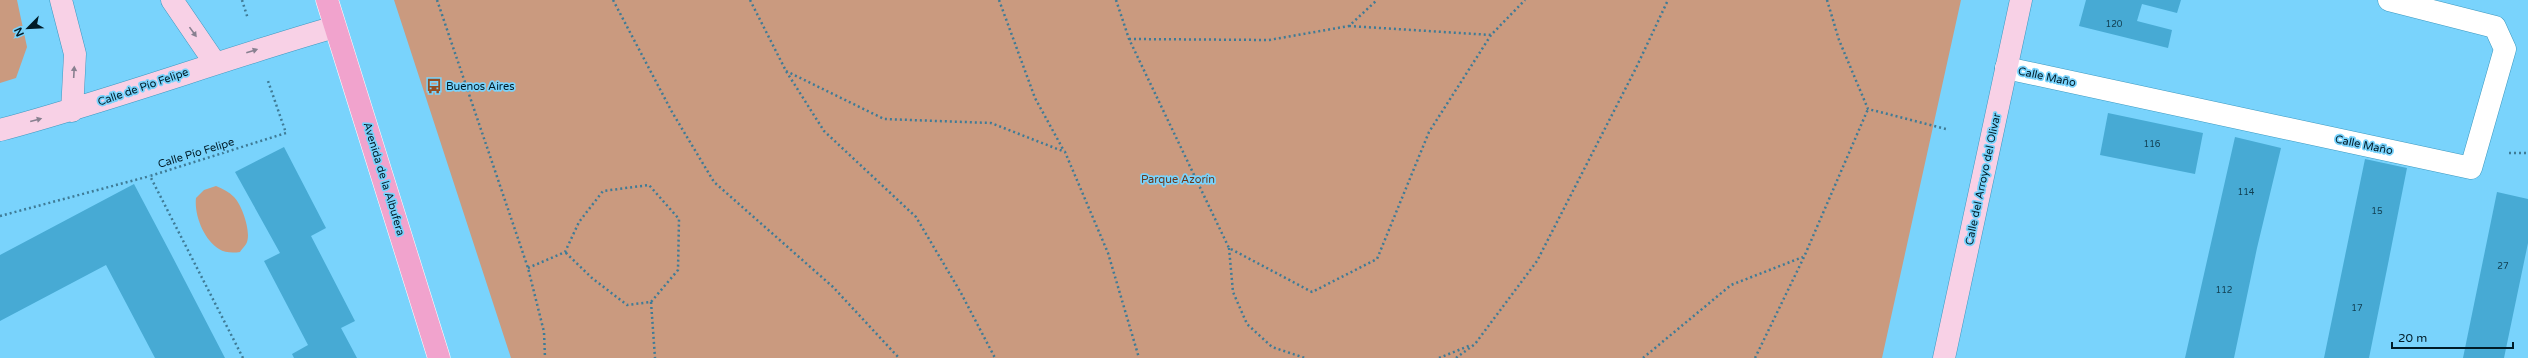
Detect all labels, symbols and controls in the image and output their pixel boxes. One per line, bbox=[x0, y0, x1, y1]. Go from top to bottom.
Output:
north arrow bbox=[8, 8, 48, 48]
house number: 120 bbox=[2106, 19, 2123, 30]
text: N bbox=[12, 25, 27, 39]
one-way arrow bbox=[189, 26, 197, 37]
one-way arrow bbox=[246, 48, 258, 54]
street label: Calle de Pío Felipe bbox=[96, 65, 190, 109]
street label: Calle Maño bbox=[2017, 65, 2077, 90]
one-way arrow bbox=[71, 66, 78, 78]
bus stop icon: Buenos Aires bbox=[425, 77, 443, 95]
place label: Buenos Aires bbox=[446, 80, 514, 93]
street label: Calle del Arroyo del Olivar bbox=[1963, 111, 2004, 246]
one-way arrow bbox=[30, 117, 42, 123]
street label: Avenida de la Albufera bbox=[361, 121, 407, 237]
street label: Calle Maño bbox=[2334, 133, 2394, 158]
street label: Calle Pío Felipe bbox=[156, 135, 236, 171]
house number: 116 bbox=[2144, 139, 2161, 150]
park label: Parque Azorín bbox=[1141, 173, 1215, 186]
house number: 114 bbox=[2238, 187, 2255, 198]
house number: 15 bbox=[2371, 206, 2383, 217]
house number: 27 bbox=[2497, 261, 2509, 272]
house number: 112 bbox=[2216, 285, 2232, 296]
house number: 17 bbox=[2351, 303, 2363, 314]
scale bar bbox=[2392, 324, 2513, 350]
text: 20 m bbox=[2398, 331, 2427, 345]

